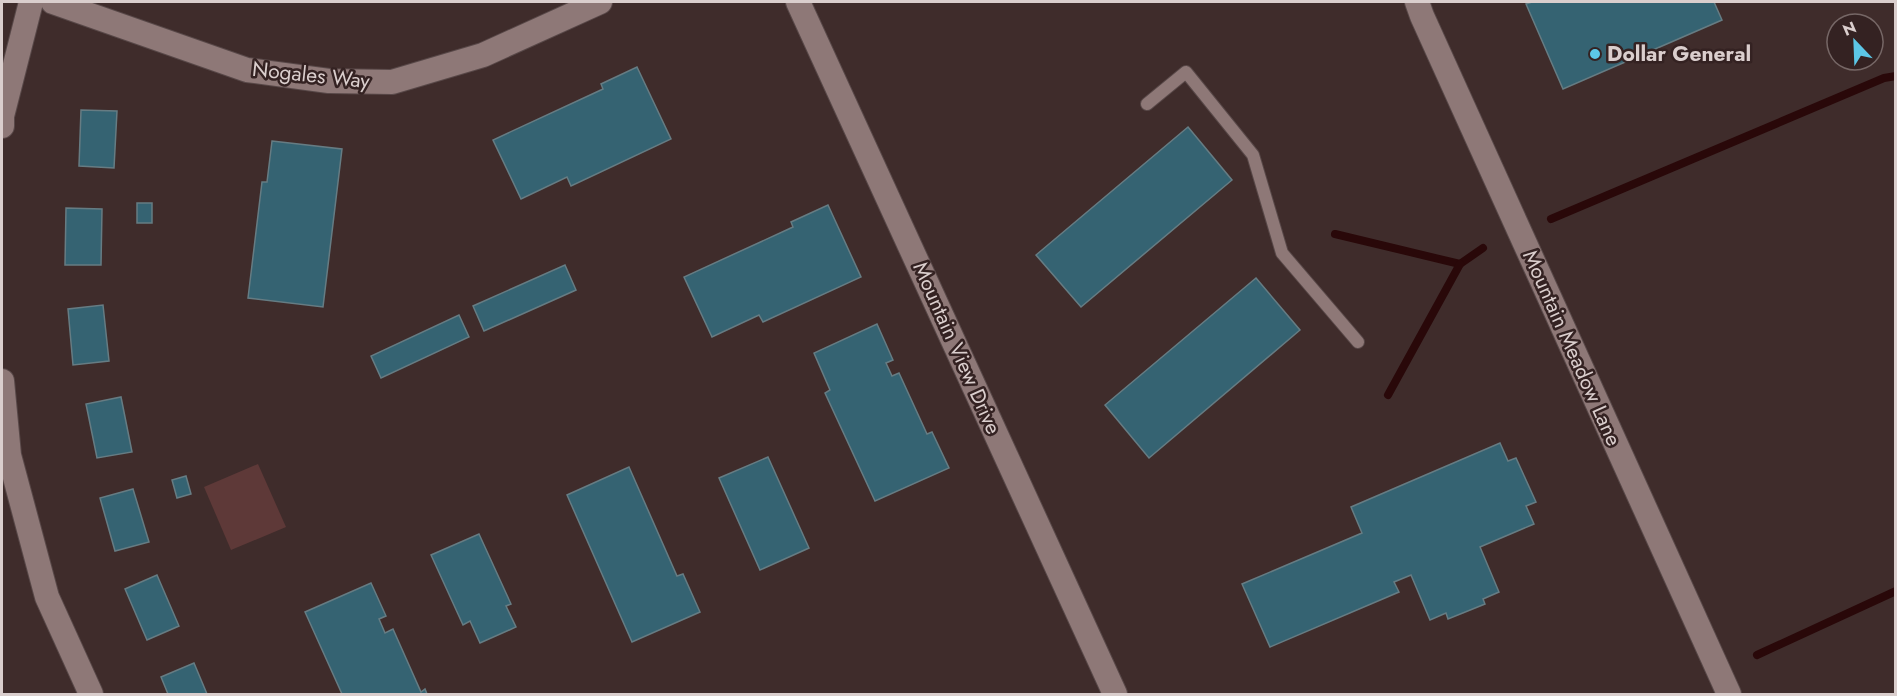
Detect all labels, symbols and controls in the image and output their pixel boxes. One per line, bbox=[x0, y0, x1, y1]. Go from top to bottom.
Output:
north arrow bbox=[1825, 12, 1885, 72]
text: N bbox=[1839, 16, 1860, 42]
place label: Dollar General bbox=[1607, 39, 1751, 69]
marker: Dollar General bbox=[1588, 47, 1602, 61]
street label: Nogales Way bbox=[251, 54, 372, 96]
street label: Mountain Meadow Lane bbox=[1515, 245, 1629, 451]
street label: Mountain View Drive bbox=[906, 257, 1009, 439]

